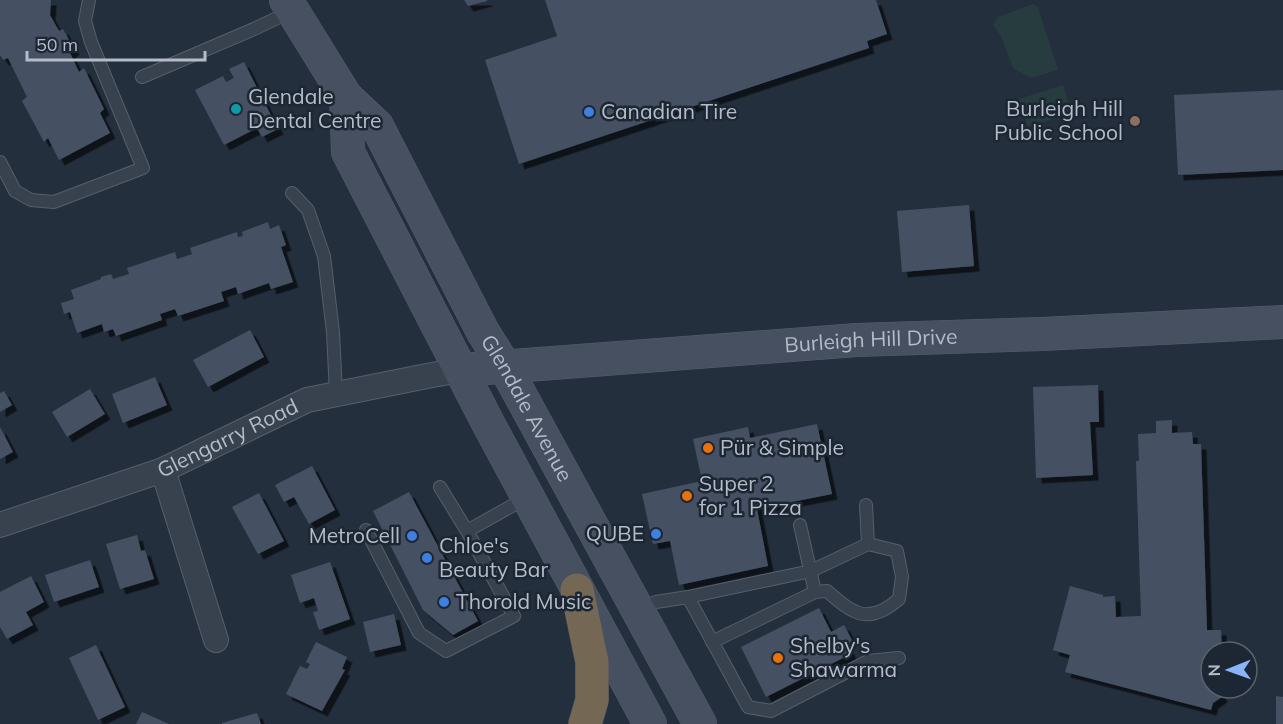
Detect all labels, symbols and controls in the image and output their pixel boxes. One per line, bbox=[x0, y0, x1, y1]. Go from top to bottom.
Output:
scale bar bbox=[27, 24, 206, 62]
text: 50 m bbox=[36, 33, 78, 56]
place label: Glendale Dental Centre bbox=[248, 83, 381, 133]
place label: Burleigh Hill Public School bbox=[994, 95, 1123, 145]
place label: Canadian Tire bbox=[601, 98, 737, 124]
marker: Glendale Dental Centre bbox=[229, 102, 243, 116]
marker: Canadian Tire bbox=[582, 105, 596, 119]
marker: Burleigh Hill Public School bbox=[1128, 114, 1142, 128]
street label: Burleigh Hill Drive bbox=[783, 323, 958, 357]
street label: Glendale Avenue bbox=[476, 329, 579, 486]
street label: Glengarry Road bbox=[153, 392, 302, 483]
place label: Pür & Simple bbox=[720, 434, 844, 460]
marker: Pür & Simple bbox=[701, 441, 715, 455]
place label: Super 2 for 1 Pizza bbox=[699, 470, 802, 520]
marker: Super 2 for 1 Pizza bbox=[680, 489, 694, 503]
place label: QUBE bbox=[586, 520, 644, 546]
place label: MetroCell bbox=[309, 522, 400, 548]
marker: QUBE bbox=[649, 527, 663, 541]
marker: MetroCell bbox=[405, 529, 419, 543]
place label: Chloe's Beauty Bar bbox=[439, 532, 548, 582]
marker: Chloe's Beauty Bar bbox=[420, 551, 434, 565]
place label: Thorold Music bbox=[456, 588, 591, 614]
marker: Thorold Music bbox=[437, 595, 451, 609]
place label: Shelby's Shawarma bbox=[790, 632, 897, 682]
north arrow bbox=[1199, 640, 1259, 700]
marker: Shelby's Shawarma bbox=[771, 651, 785, 665]
text: N bbox=[1204, 664, 1224, 676]

